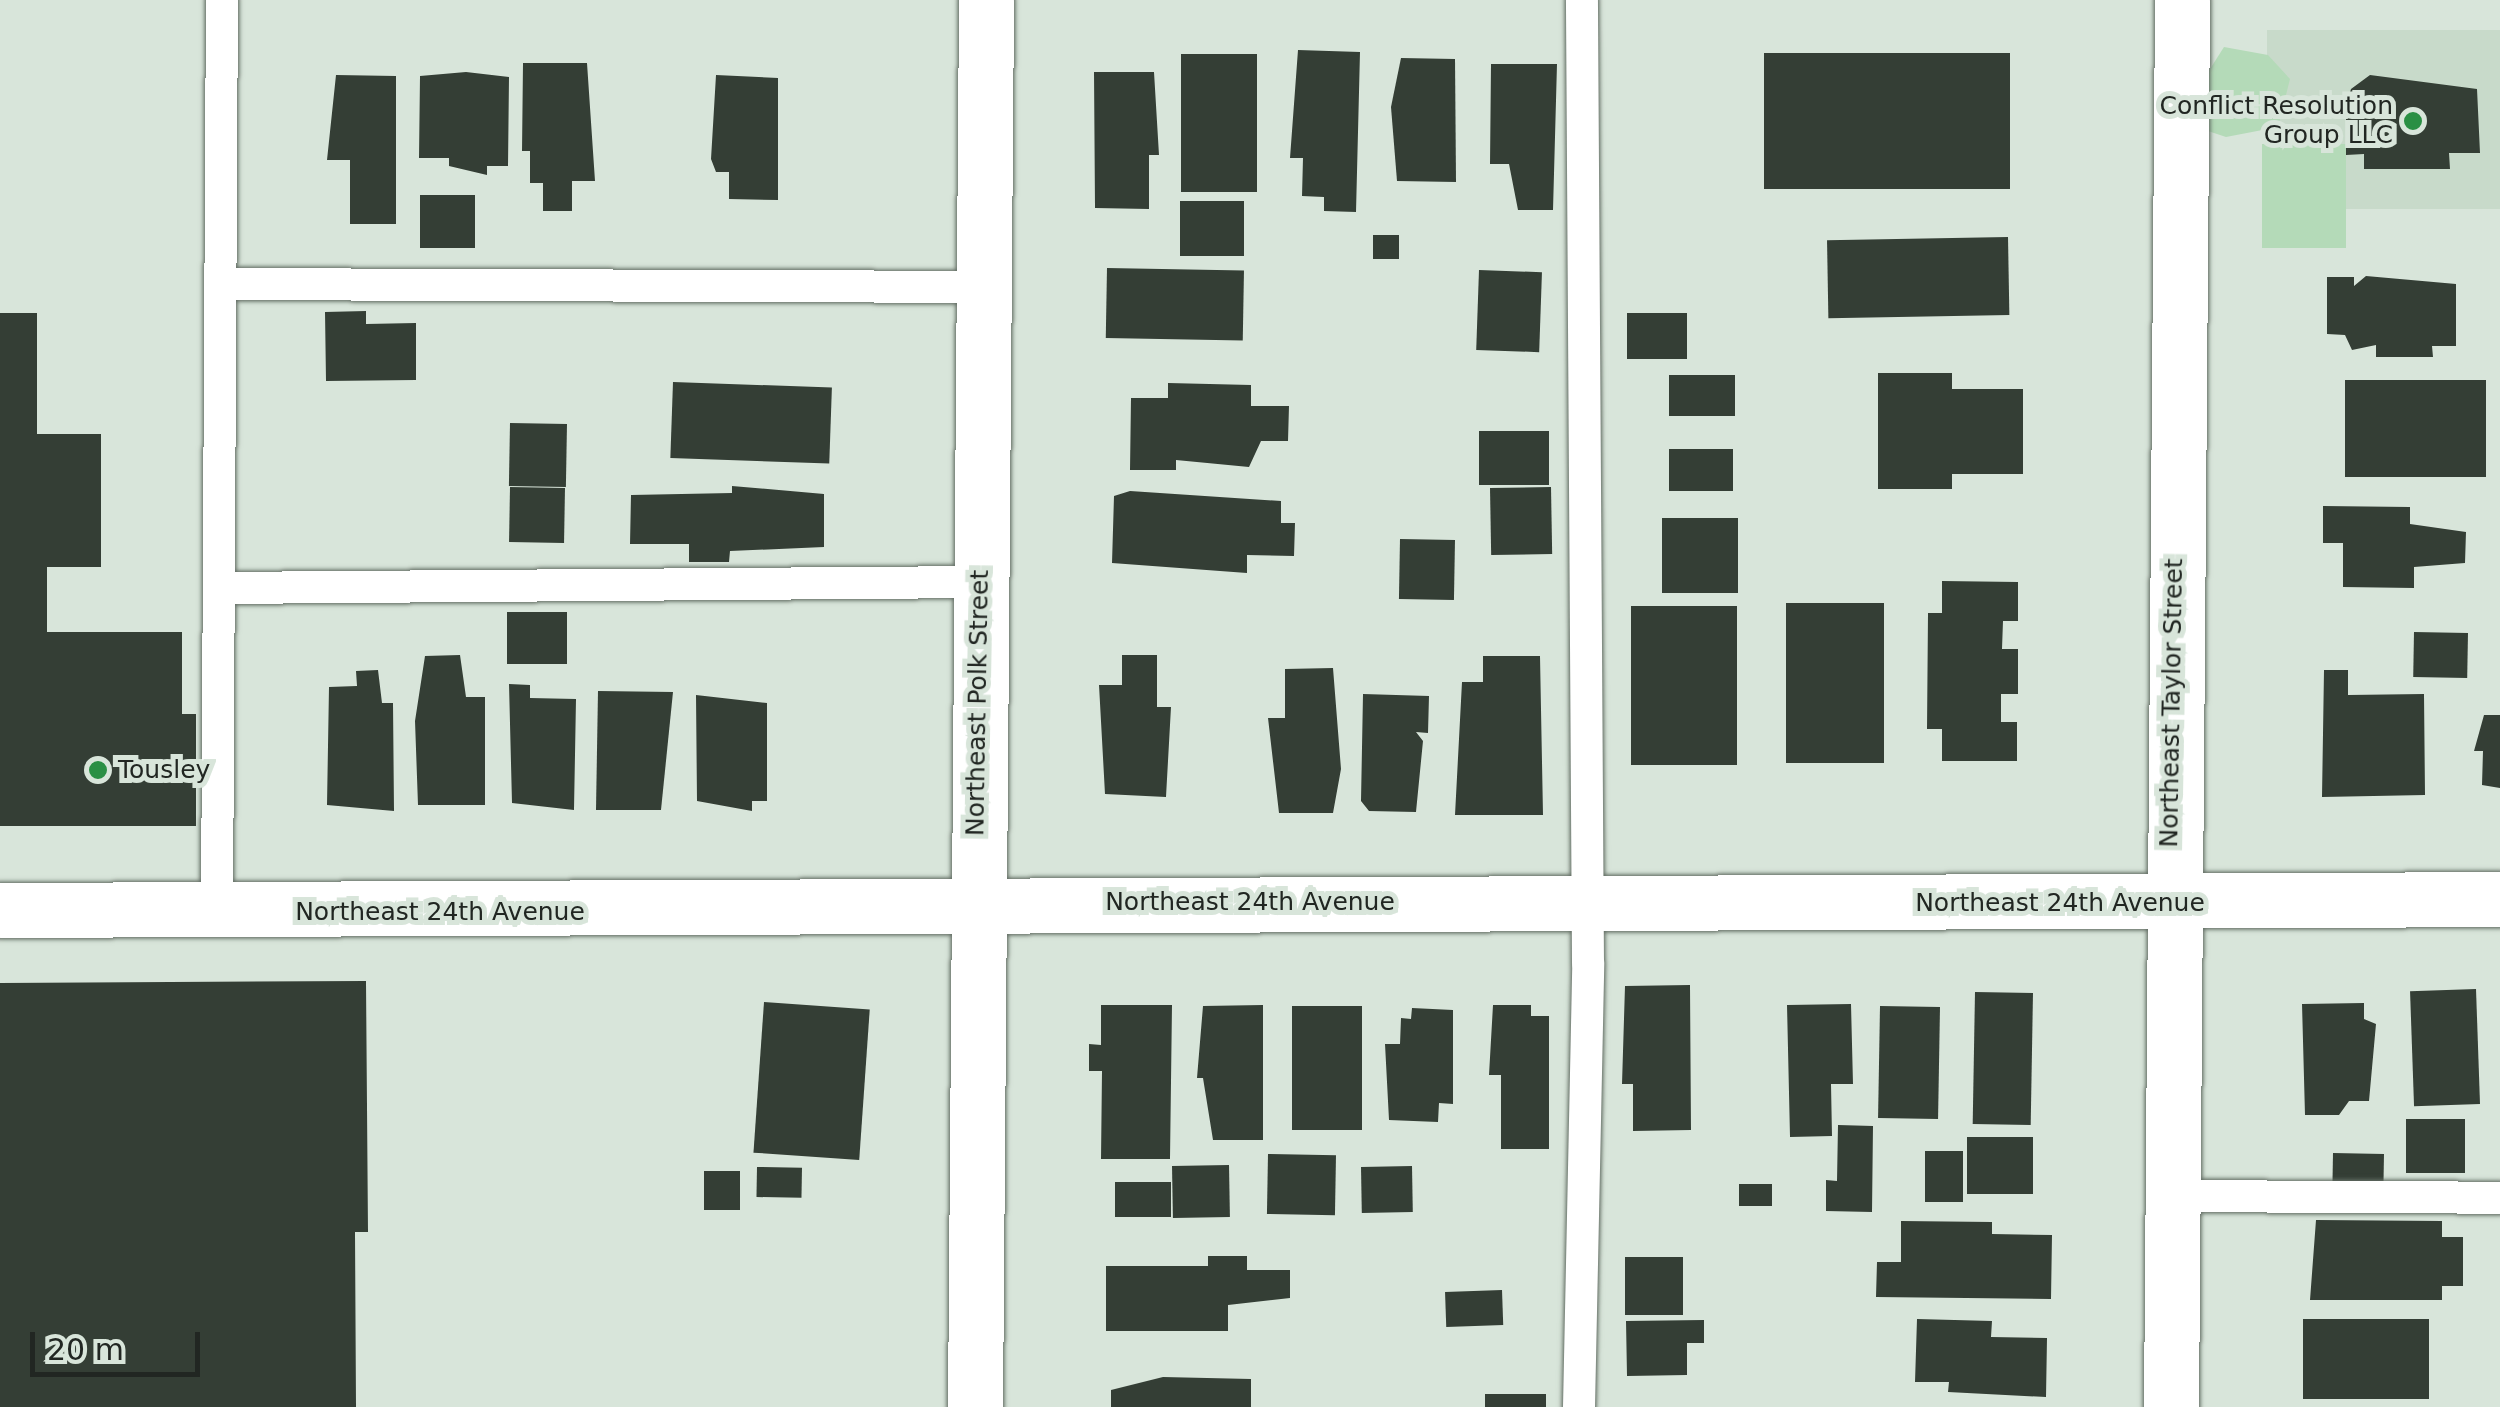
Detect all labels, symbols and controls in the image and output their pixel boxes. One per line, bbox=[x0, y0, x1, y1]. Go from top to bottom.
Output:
place label: Conflict Resolution Group LLC bbox=[2160, 92, 2393, 151]
marker: Conflict Resolution Group LLC bbox=[2402, 110, 2424, 132]
street label: Northeast Taylor Street bbox=[2154, 558, 2190, 848]
street label: Northeast Polk Street bbox=[961, 570, 995, 836]
place label: Tousley bbox=[118, 755, 210, 785]
marker: Tousley bbox=[87, 759, 109, 781]
street label: Northeast 24th Avenue bbox=[1105, 887, 1395, 917]
street label: Northeast 24th Avenue bbox=[1915, 888, 2205, 918]
street label: Northeast 24th Avenue bbox=[295, 897, 585, 927]
scale bar bbox=[35, 1312, 205, 1374]
text: 20 m bbox=[47, 1332, 124, 1367]

